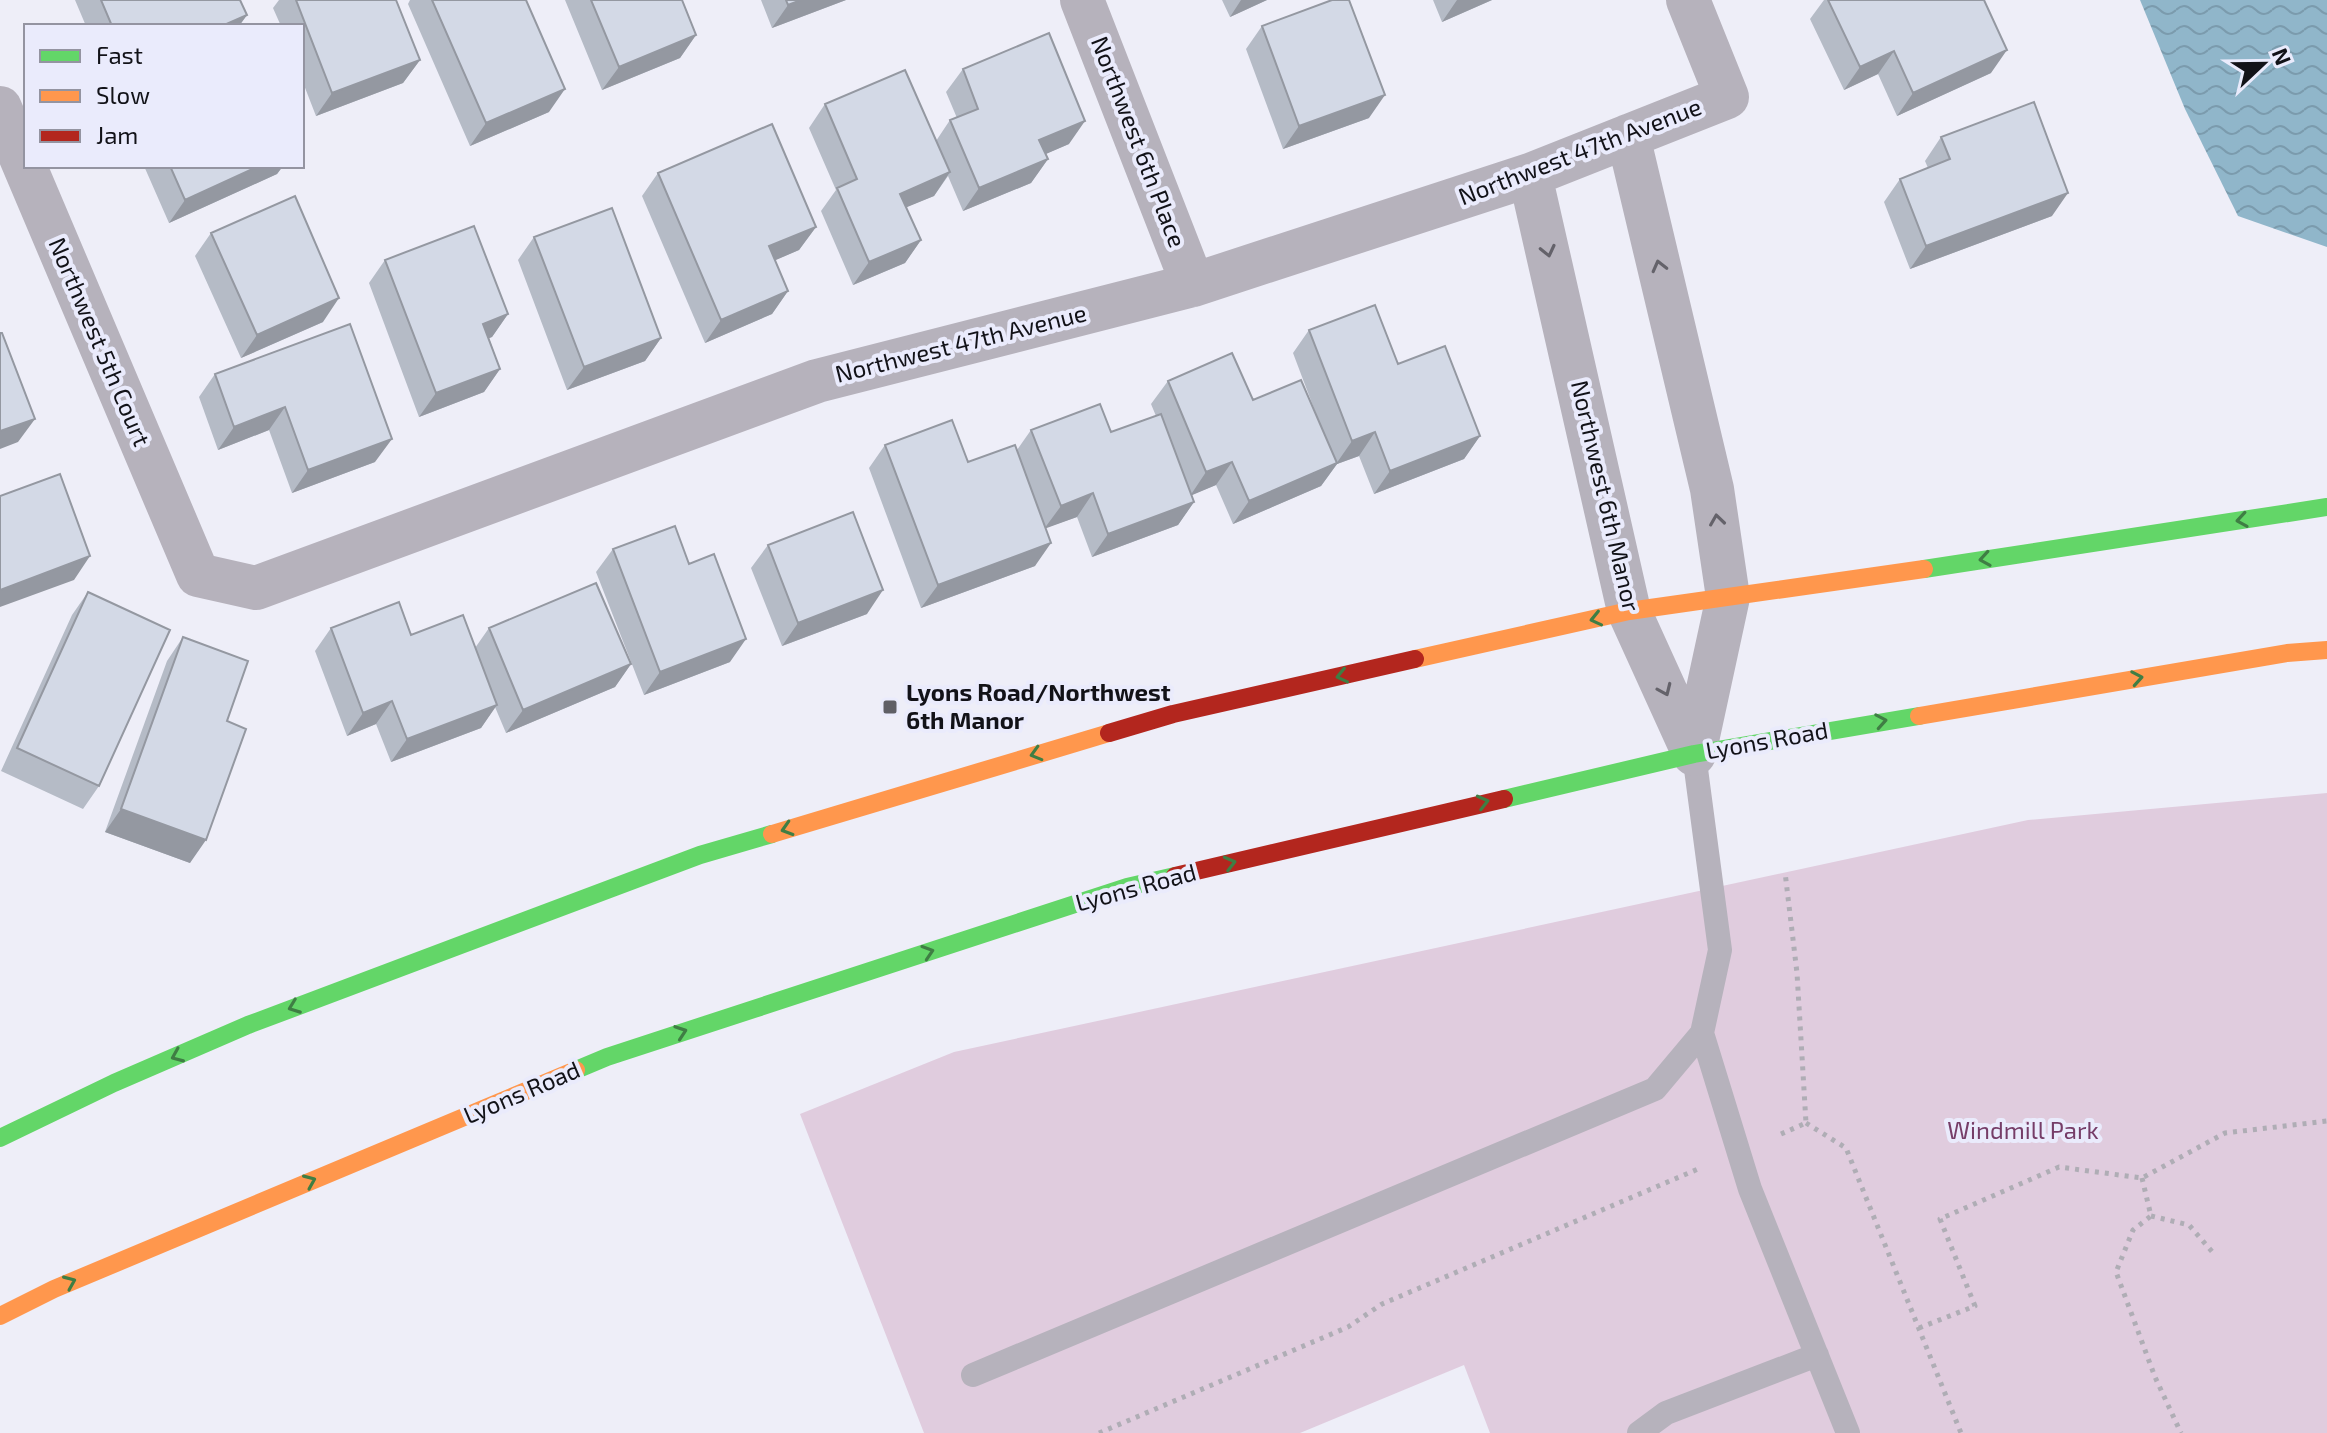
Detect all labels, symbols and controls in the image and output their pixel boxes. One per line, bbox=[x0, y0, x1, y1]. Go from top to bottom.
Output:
legend bbox=[24, 24, 304, 168]
north arrow bbox=[2223, 24, 2303, 104]
street label: Northwest 6th Place bbox=[1086, 32, 1193, 251]
text: Fast bbox=[96, 40, 143, 69]
text: N bbox=[2267, 44, 2298, 68]
text: Slow bbox=[96, 80, 150, 109]
street label: Northwest 47th Avenue bbox=[1454, 91, 1705, 210]
text: Jam bbox=[96, 120, 138, 149]
street label: Northwest 5th Court bbox=[43, 233, 157, 450]
one-way arrow bbox=[1538, 244, 1555, 258]
one-way arrow bbox=[1651, 260, 1668, 274]
street label: Northwest 47th Avenue bbox=[832, 297, 1089, 388]
street label: Northwest 6th Manor bbox=[1566, 377, 1647, 614]
one-way arrow bbox=[2235, 511, 2249, 528]
one-way arrow bbox=[1709, 513, 1726, 526]
one-way arrow bbox=[1978, 550, 1992, 567]
one-way arrow bbox=[1589, 610, 1603, 627]
one-way arrow bbox=[1336, 667, 1349, 684]
one-way arrow bbox=[2130, 670, 2144, 687]
place label: Lyons Road/Northwest 6th Manor bbox=[906, 677, 1171, 734]
one-way arrow bbox=[1655, 682, 1671, 697]
marker: Lyons Road/Northwest 6th Manor bbox=[881, 698, 899, 716]
one-way arrow bbox=[1874, 713, 1888, 730]
street label: Lyons Road bbox=[1703, 715, 1830, 765]
one-way arrow bbox=[1029, 745, 1043, 761]
one-way arrow bbox=[1476, 794, 1489, 811]
one-way arrow bbox=[780, 819, 794, 835]
one-way arrow bbox=[1223, 855, 1237, 872]
street label: Lyons Road bbox=[1072, 857, 1199, 917]
one-way arrow bbox=[920, 945, 934, 961]
one-way arrow bbox=[288, 997, 302, 1014]
one-way arrow bbox=[673, 1025, 687, 1041]
one-way arrow bbox=[171, 1046, 185, 1062]
street label: Lyons Road bbox=[459, 1054, 584, 1129]
park label: Windmill Park bbox=[1947, 1115, 2099, 1144]
one-way arrow bbox=[302, 1175, 316, 1191]
one-way arrow bbox=[62, 1275, 76, 1291]

